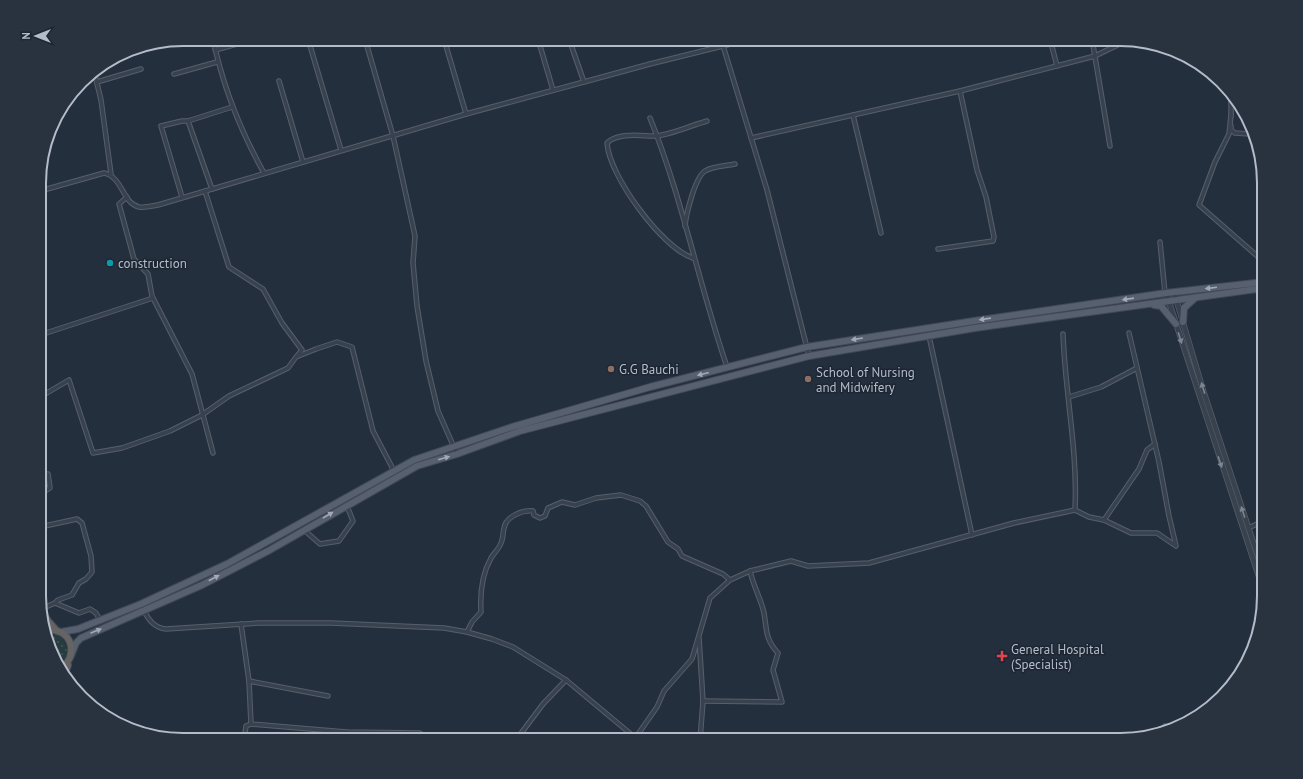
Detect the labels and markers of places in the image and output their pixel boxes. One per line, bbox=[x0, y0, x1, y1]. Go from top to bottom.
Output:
place label: construction bbox=[118, 255, 187, 272]
marker: construction bbox=[105, 258, 115, 268]
place label: G.G Bauchi bbox=[619, 361, 679, 378]
marker: G.G Bauchi bbox=[606, 364, 616, 374]
place label: School of Nursing and Midwifery bbox=[816, 364, 915, 396]
marker: School of Nursing and Midwifery bbox=[803, 374, 813, 384]
place label: General Hospital (Specialist) bbox=[1011, 641, 1104, 673]
marker: General Hospital (Specialist) bbox=[996, 650, 1008, 662]

